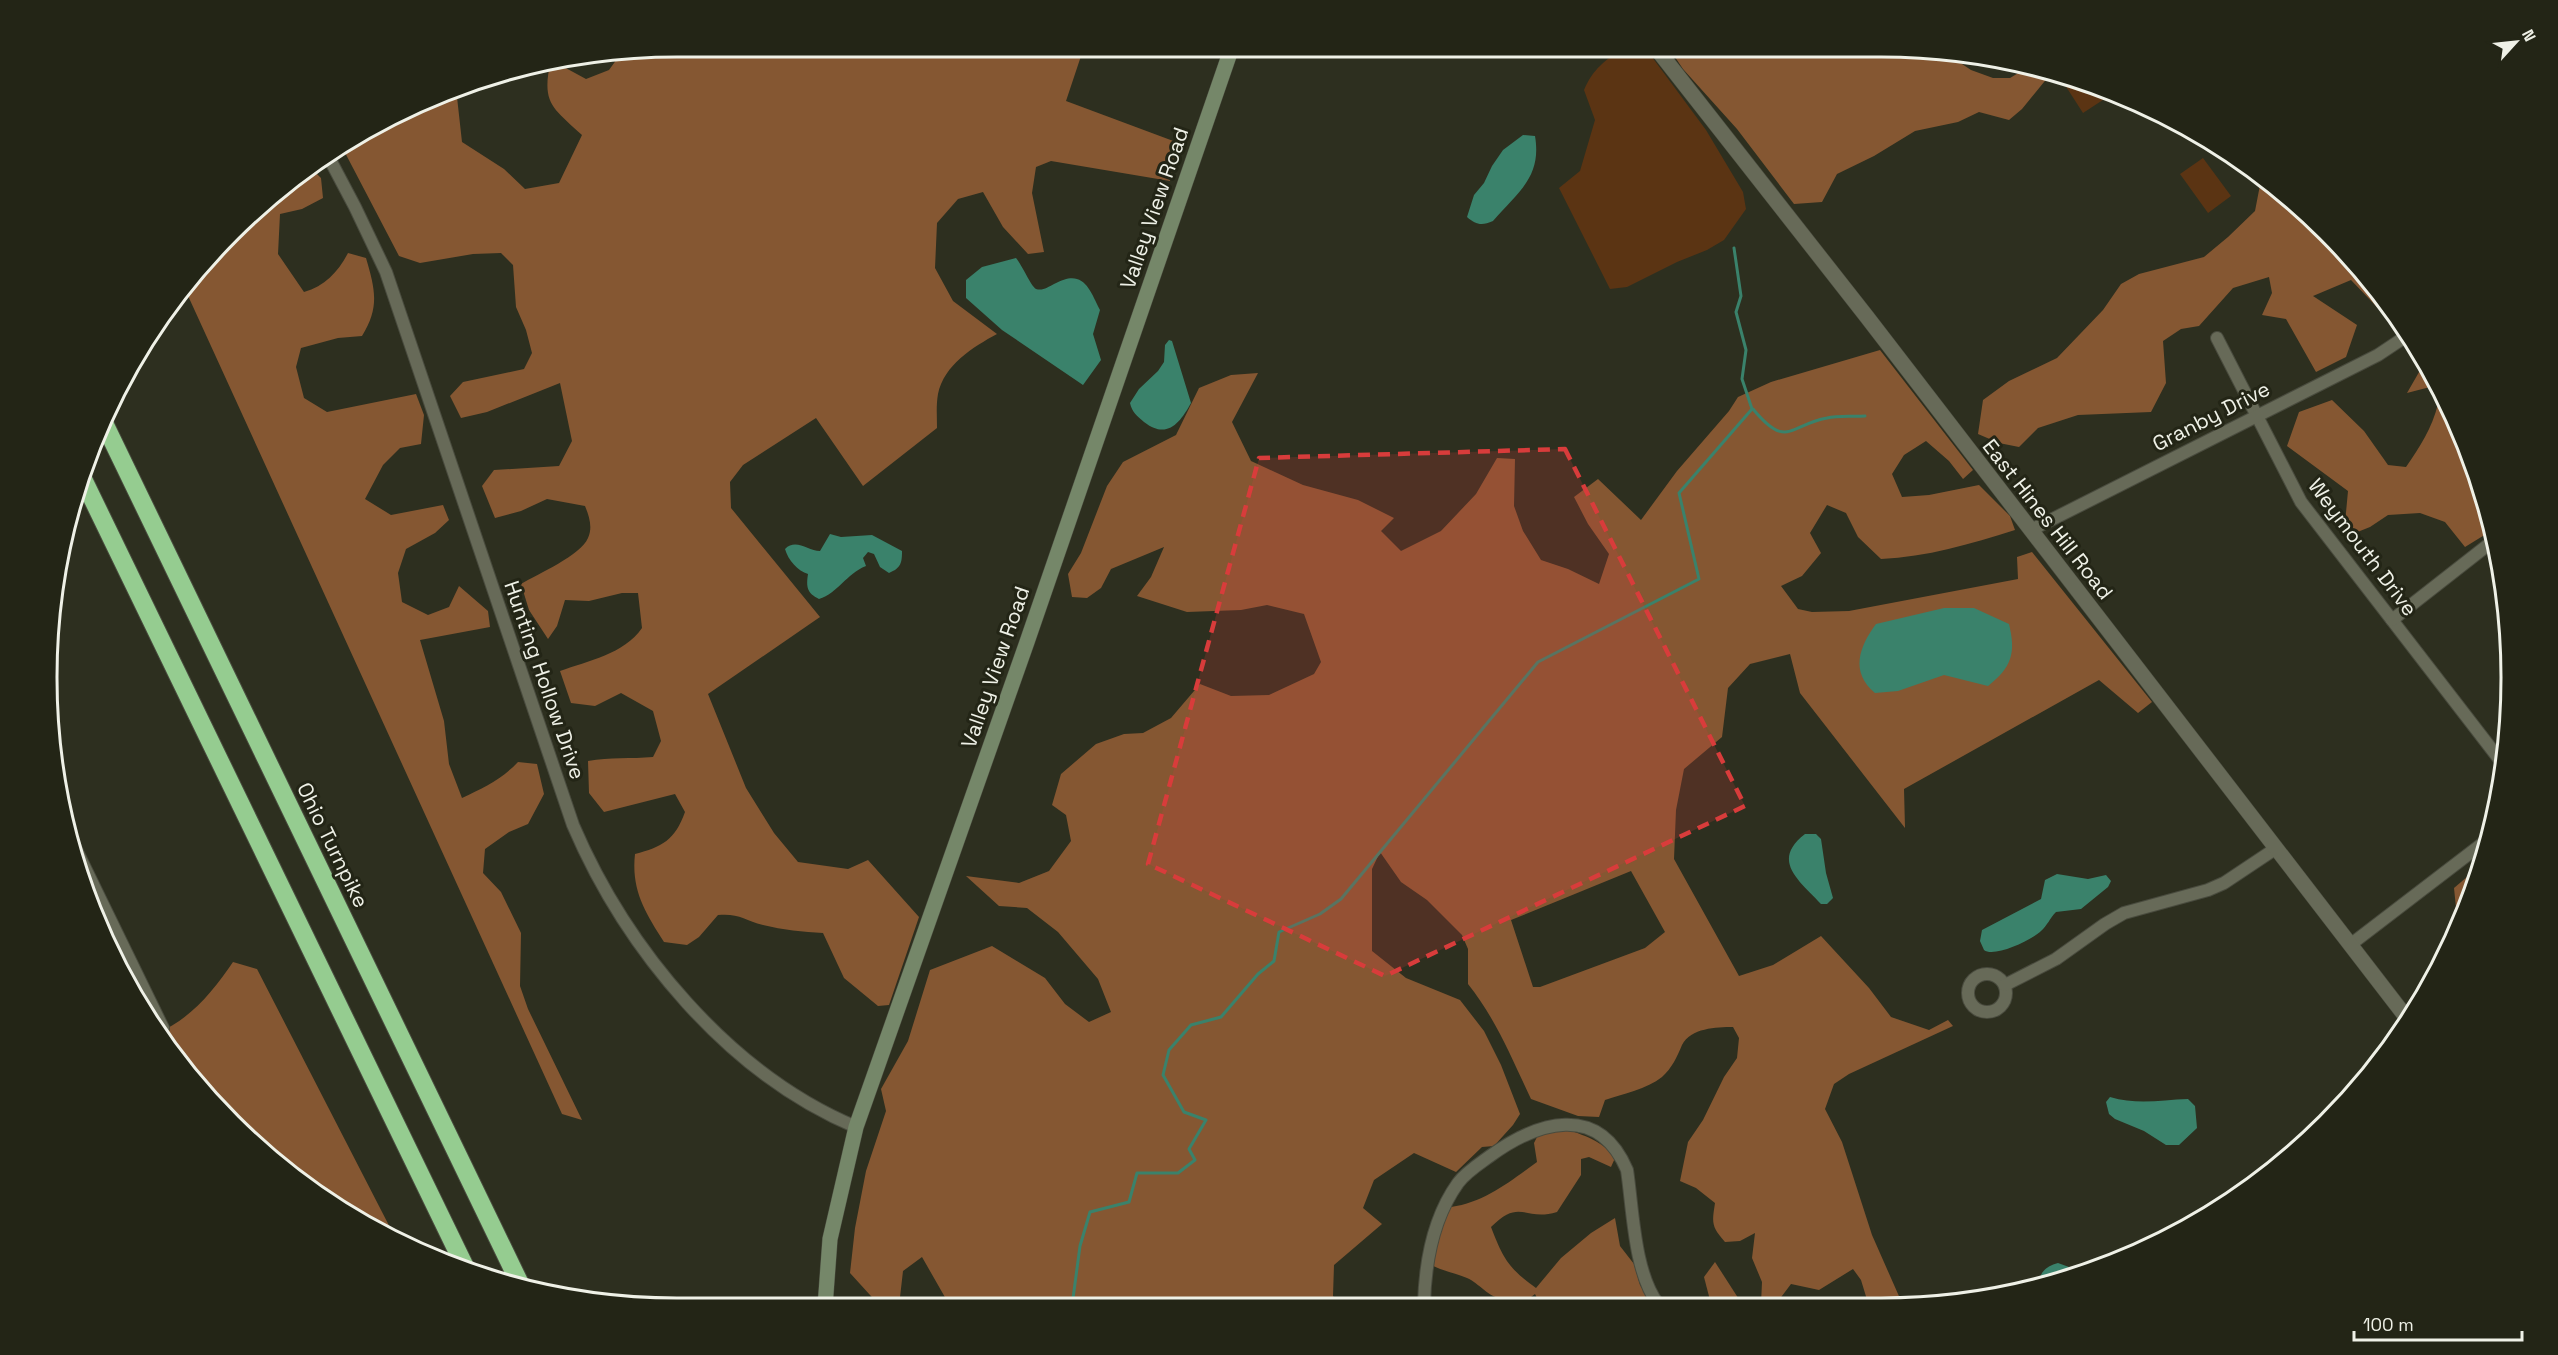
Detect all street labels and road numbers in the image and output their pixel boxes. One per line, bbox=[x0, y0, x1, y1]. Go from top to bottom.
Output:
street label: Valley View Road bbox=[1114, 124, 1194, 292]
street label: Granby Drive bbox=[2148, 375, 2274, 457]
street label: East Hines Hill Road bbox=[1977, 433, 2119, 605]
street label: Weymouth Drive bbox=[2302, 473, 2424, 621]
street label: Hunting Hollow Drive bbox=[498, 577, 592, 783]
street label: Valley View Road bbox=[955, 583, 1035, 751]
street label: Ohio Turnpike bbox=[291, 778, 375, 912]

